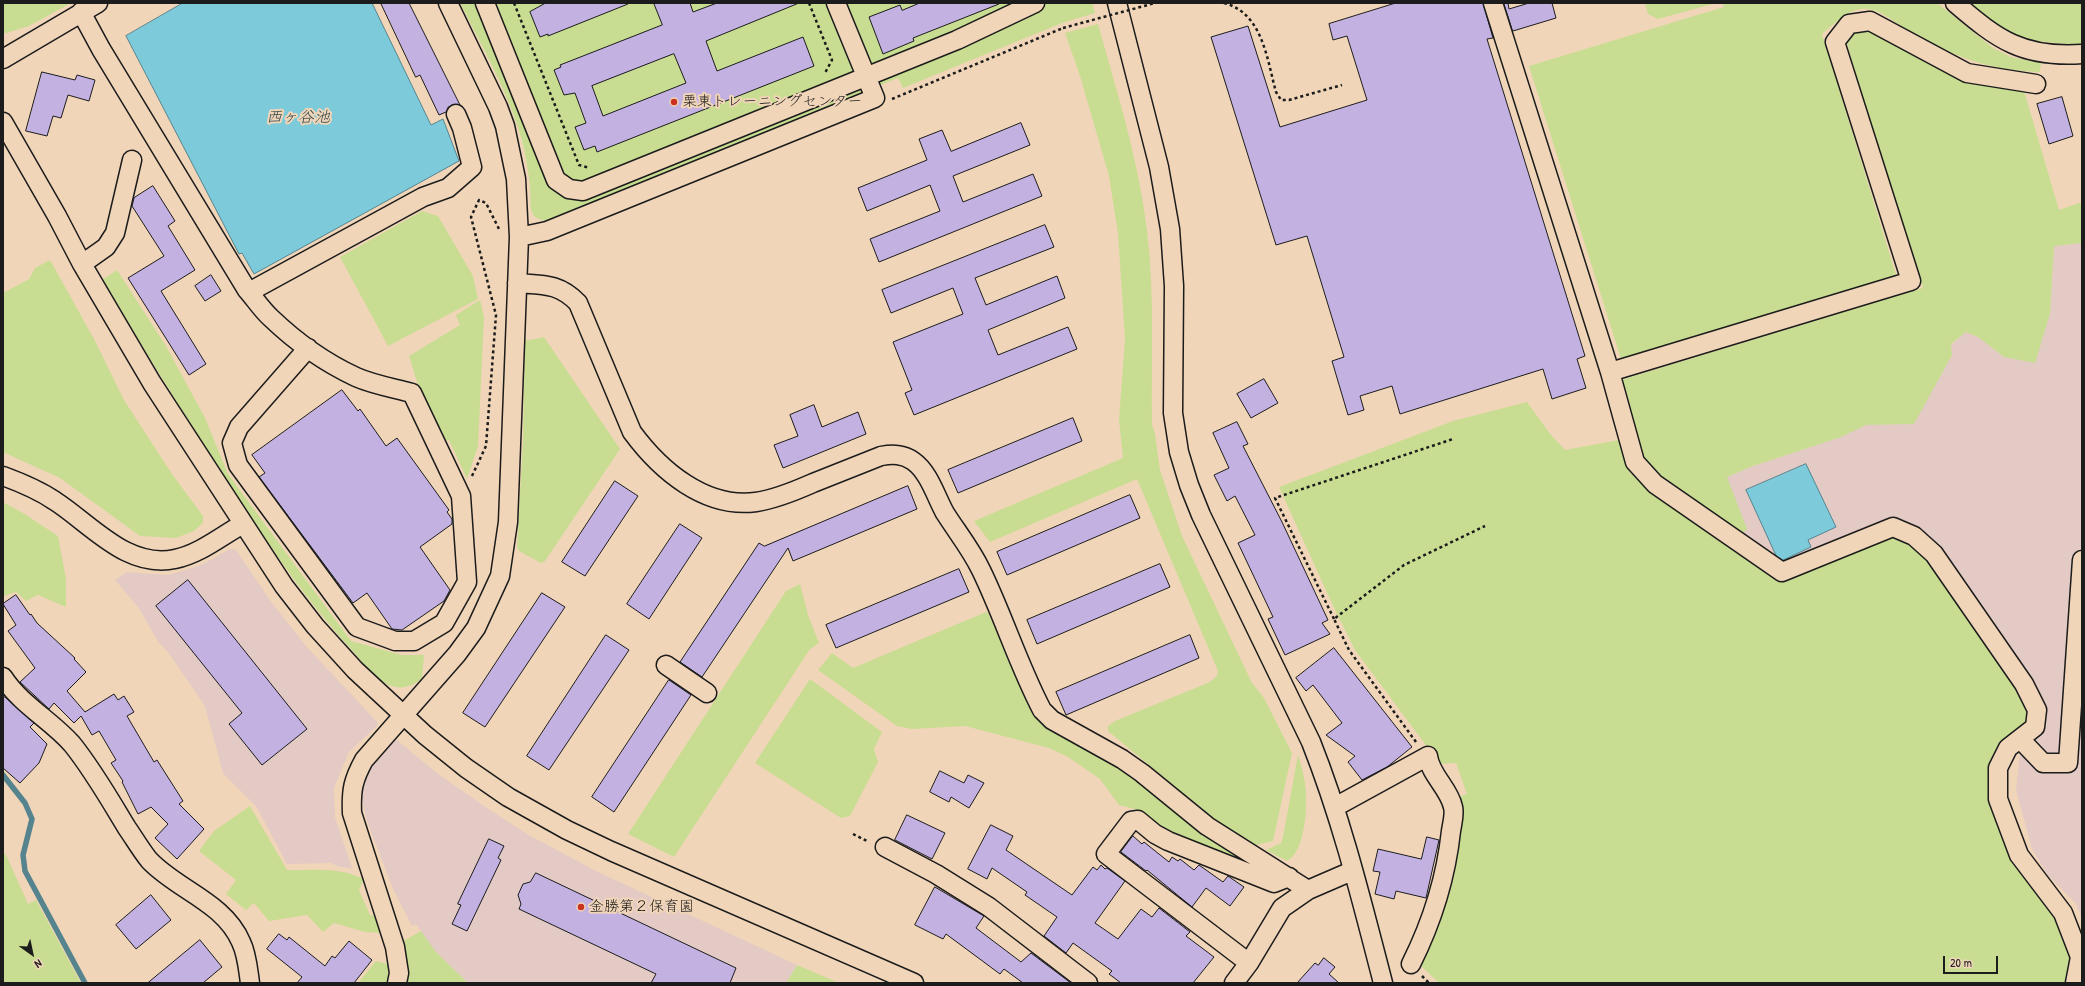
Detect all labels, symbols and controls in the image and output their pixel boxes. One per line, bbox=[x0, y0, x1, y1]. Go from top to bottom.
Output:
place label: 栗東トレーニングセンター bbox=[682, 93, 863, 111]
marker: 栗東トレーニングセンター bbox=[669, 97, 679, 107]
water label: 西ヶ谷池 bbox=[266, 108, 330, 128]
place label: 金勝第２保育園 bbox=[589, 898, 694, 916]
marker: 金勝第２保育園 bbox=[576, 902, 586, 912]
north arrow bbox=[12, 934, 52, 974]
scale bar bbox=[1945, 948, 2000, 974]
text: 20 m bbox=[1950, 954, 1972, 971]
text: N bbox=[32, 957, 45, 972]

